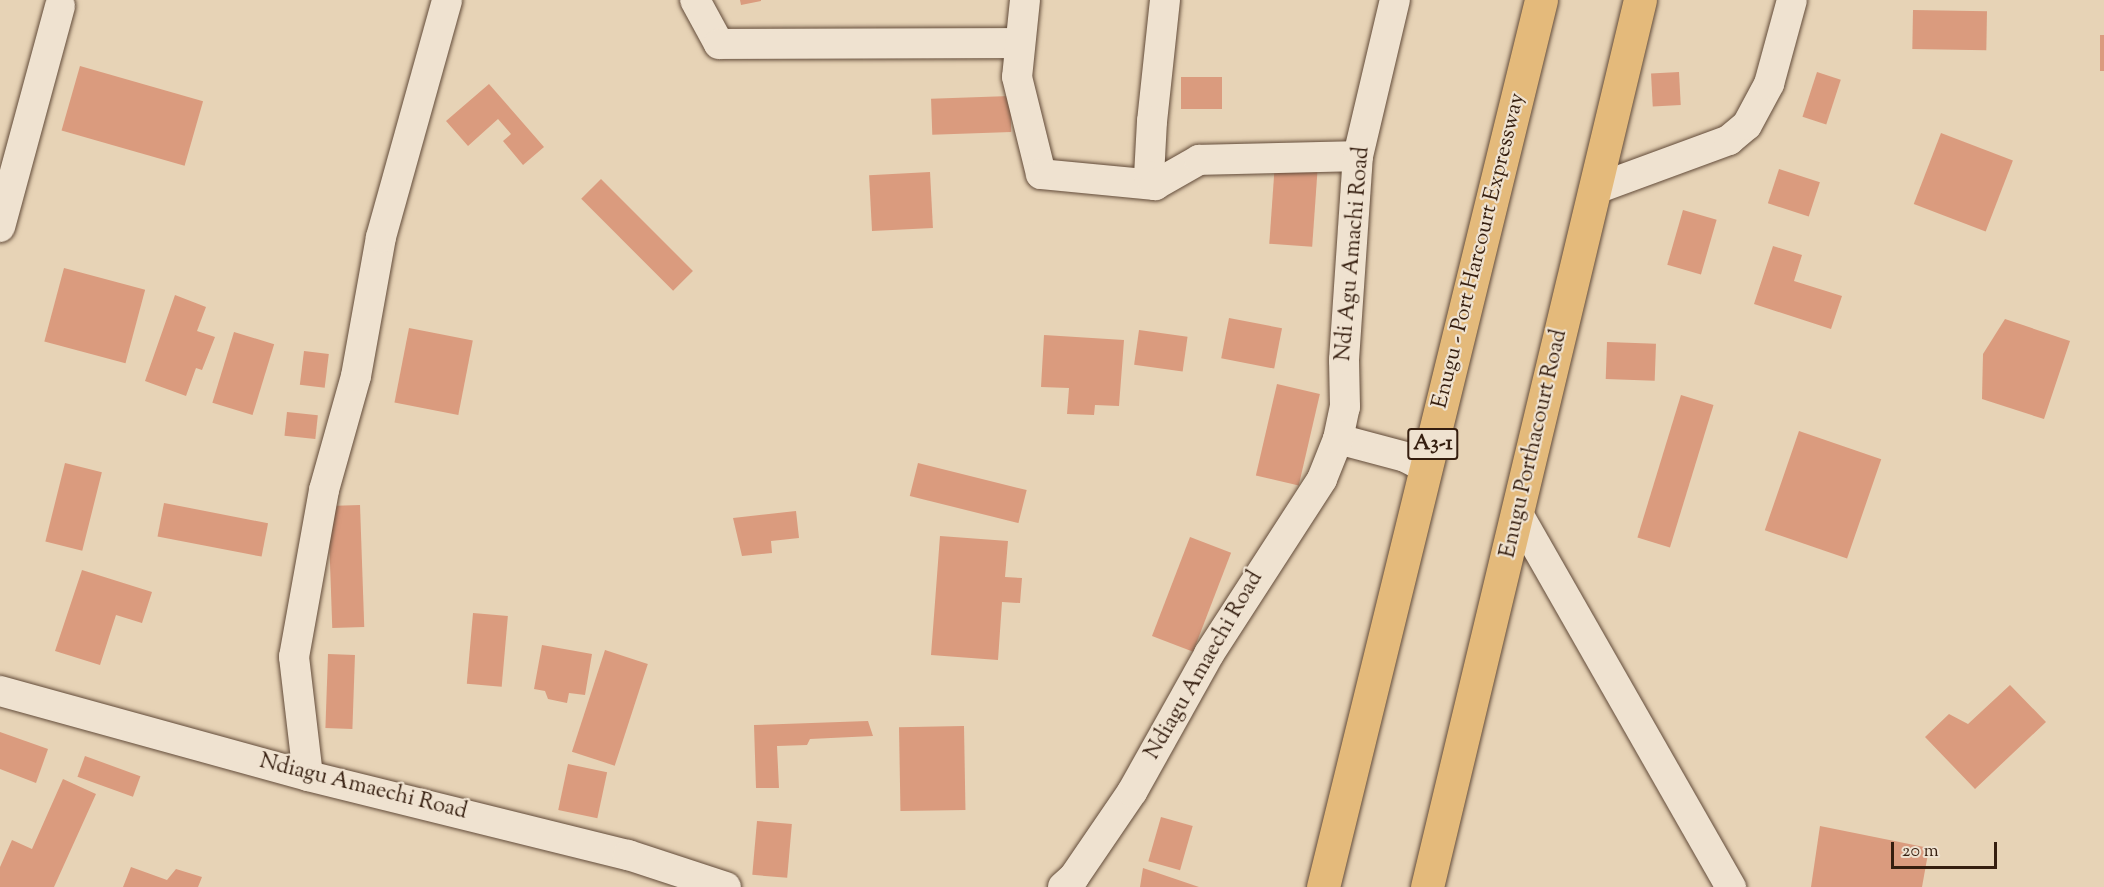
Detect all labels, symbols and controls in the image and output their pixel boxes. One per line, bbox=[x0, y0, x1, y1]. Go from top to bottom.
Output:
street label: Enugu - Port Harcourt Expressway bbox=[1428, 91, 1532, 411]
street label: Ndi Agu Amachi Road bbox=[1331, 146, 1377, 362]
street label: Enugu Porthacourt Road bbox=[1496, 327, 1574, 561]
road number: A3-1 bbox=[1406, 426, 1460, 462]
street label: Ndiagu Amaechi Road bbox=[1140, 567, 1270, 765]
street label: Ndiagu Amaechi Road bbox=[256, 749, 470, 827]
scale bar bbox=[1894, 830, 2000, 868]
text: 20 m bbox=[1902, 839, 1939, 865]

